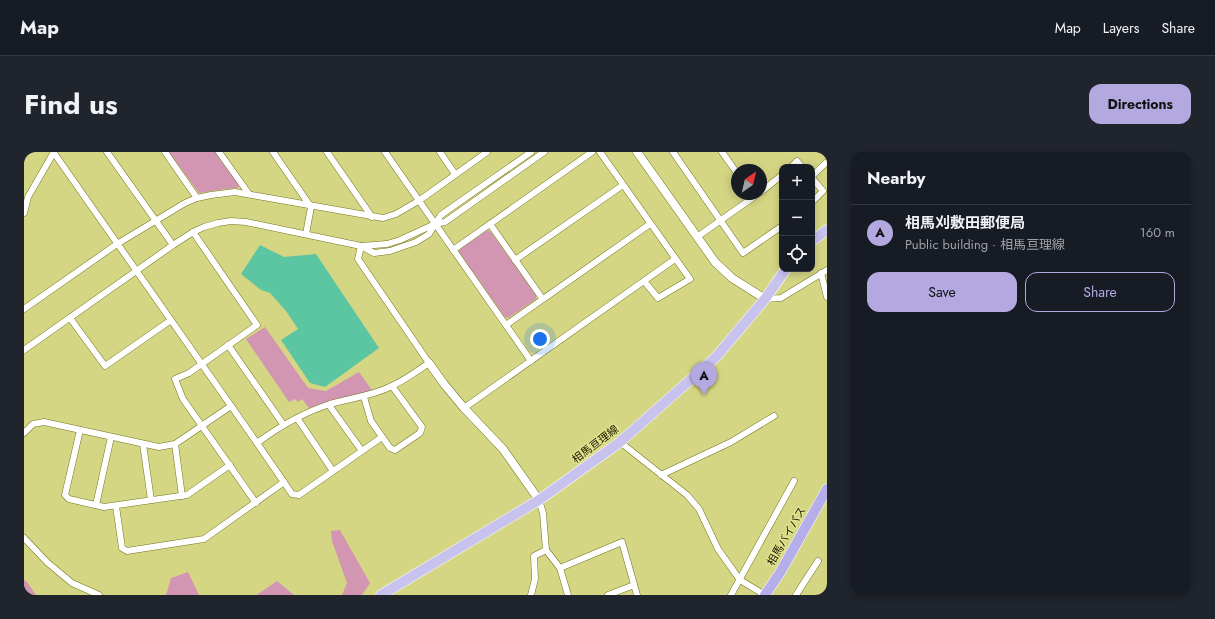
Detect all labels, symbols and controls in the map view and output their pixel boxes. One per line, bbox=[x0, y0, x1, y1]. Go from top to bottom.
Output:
text: Map bbox=[20, 14, 59, 41]
text: Map bbox=[1055, 18, 1081, 38]
text: Layers bbox=[1103, 18, 1139, 38]
text: Share bbox=[1161, 18, 1195, 38]
text: Find us bbox=[24, 84, 118, 125]
button: Directions bbox=[1089, 84, 1191, 124]
north arrow bbox=[731, 164, 767, 200]
map controls bbox=[779, 164, 815, 272]
button: + bbox=[779, 164, 815, 200]
text: Nearby bbox=[867, 166, 925, 190]
button: − bbox=[779, 200, 815, 236]
text: 相馬刈敷田郵便局 bbox=[905, 212, 1025, 234]
text: A bbox=[875, 223, 885, 242]
text: 160 m bbox=[1140, 223, 1175, 242]
text: Public building · 相馬亘理線 bbox=[905, 235, 1065, 254]
button: locate bbox=[779, 236, 815, 272]
button: Save bbox=[867, 272, 1017, 312]
button: Share bbox=[1025, 272, 1175, 312]
your location bbox=[530, 329, 550, 349]
pin: A bbox=[691, 362, 717, 395]
street label: 相馬亘理線 bbox=[568, 421, 622, 467]
street label: 相馬バイパス bbox=[763, 504, 809, 568]

